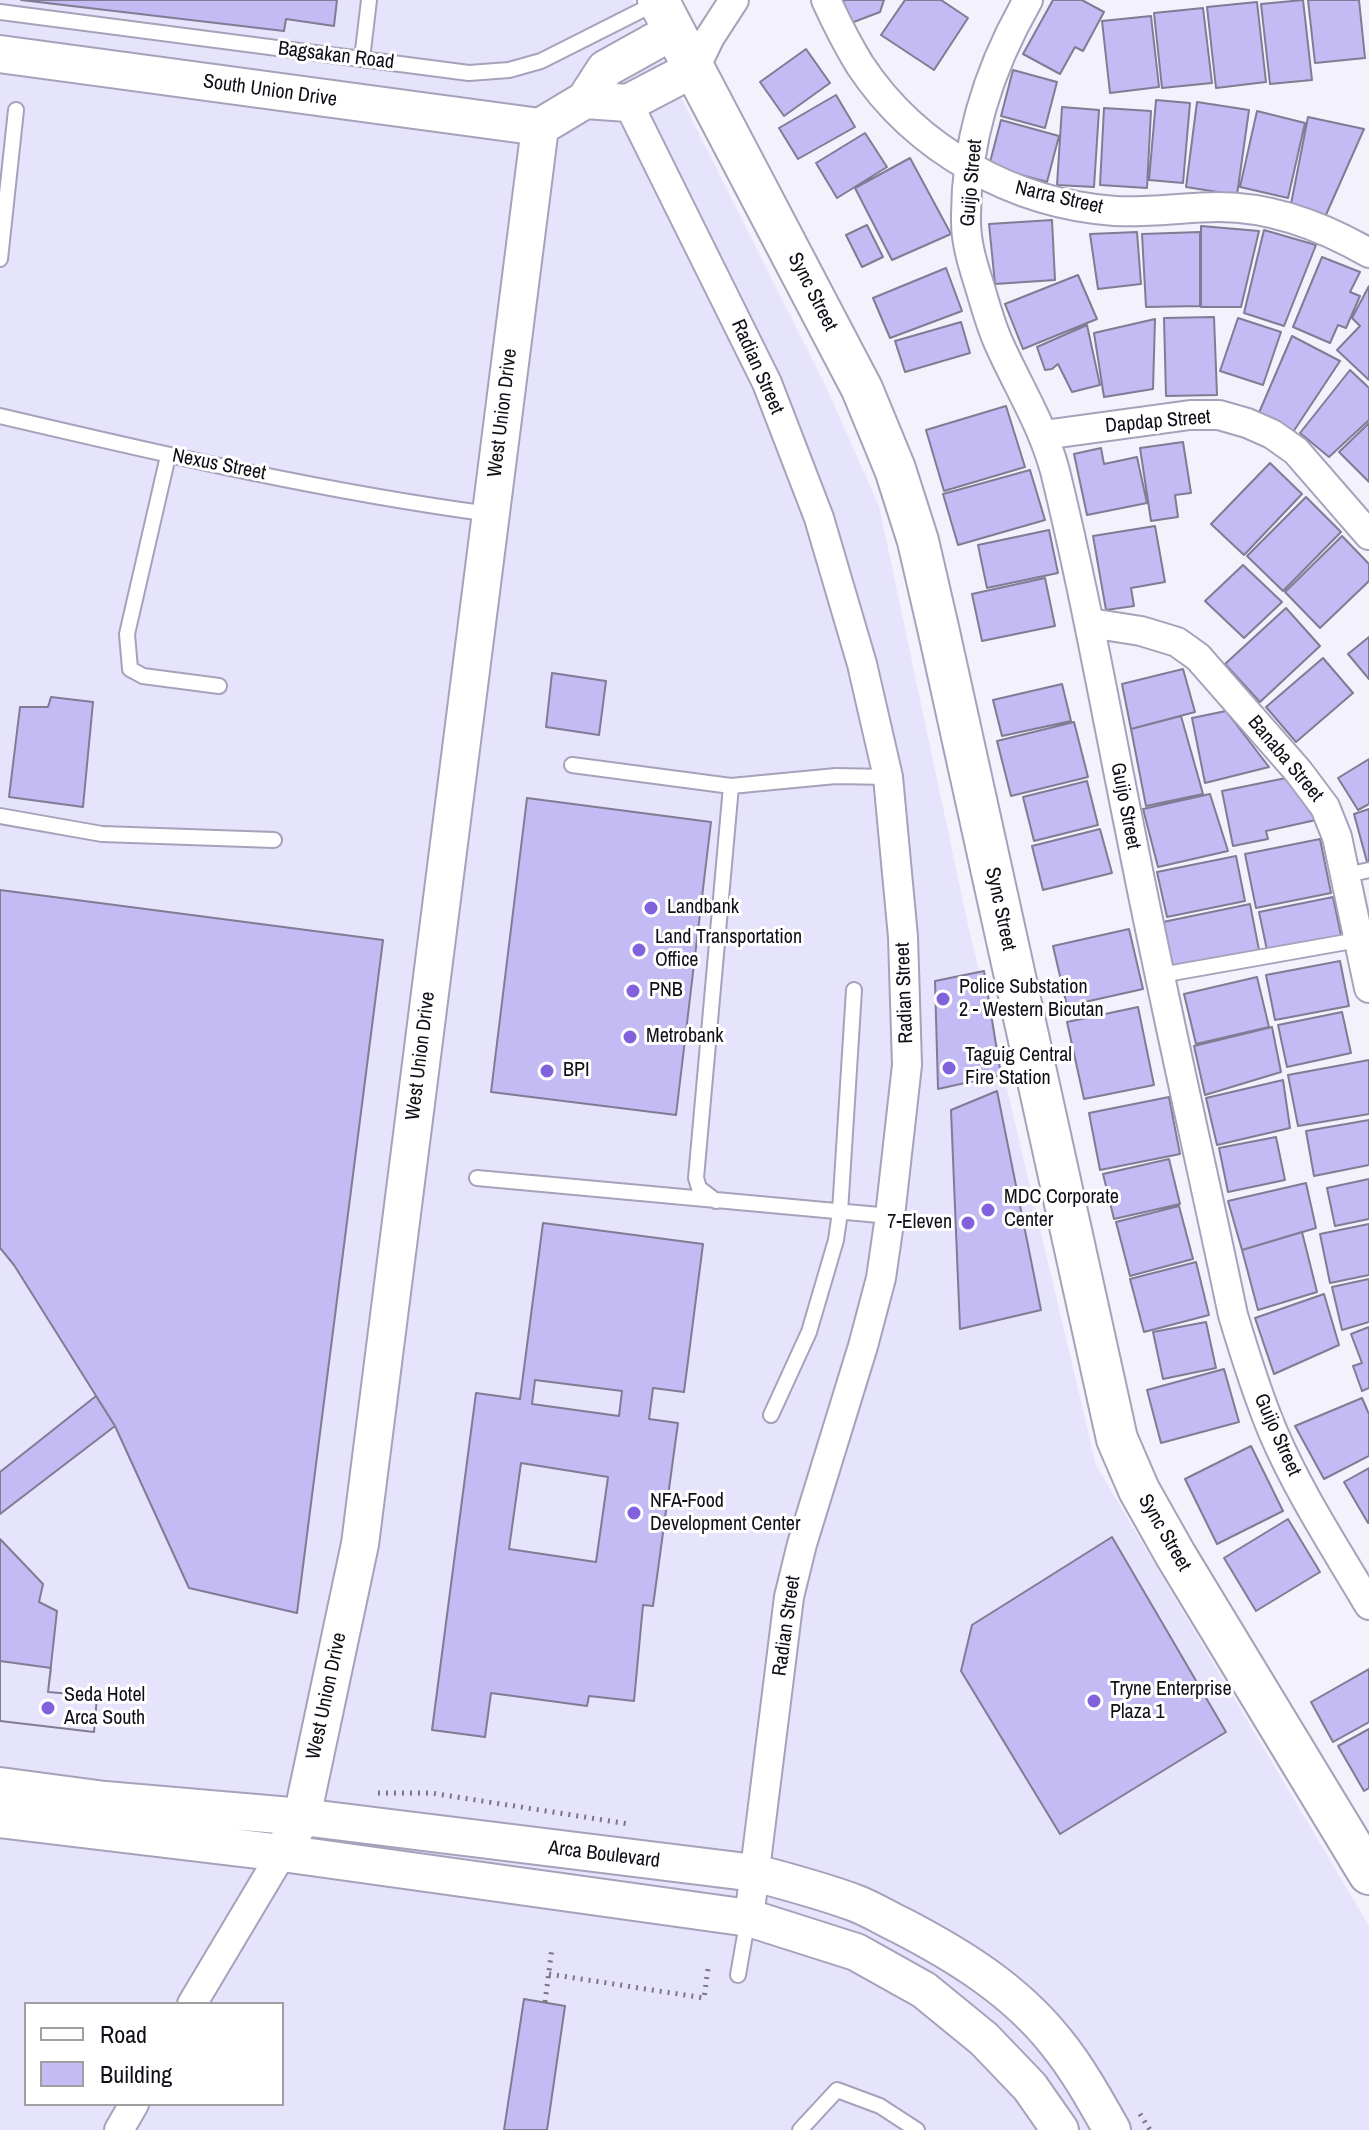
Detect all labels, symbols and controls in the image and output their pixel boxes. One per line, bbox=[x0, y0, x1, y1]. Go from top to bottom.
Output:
street label: Bagsakan Road bbox=[277, 37, 395, 75]
street label: South Union Drive bbox=[202, 70, 338, 112]
street label: Guijo Street bbox=[956, 138, 988, 228]
street label: Narra Street bbox=[1013, 176, 1105, 220]
street label: Sync Street bbox=[782, 249, 842, 335]
street label: Radian Street bbox=[725, 316, 789, 418]
street label: West Union Drive bbox=[483, 347, 523, 479]
street label: Dapdap Street bbox=[1104, 405, 1212, 439]
street label: Nexus Street bbox=[170, 444, 268, 486]
street label: Banaba Street bbox=[1242, 711, 1328, 807]
street label: Guijo Street bbox=[1105, 761, 1145, 851]
street label: Sync Street bbox=[979, 865, 1021, 953]
place label: Landbank bbox=[667, 896, 739, 920]
marker: Landbank bbox=[642, 899, 660, 917]
place label: Land Transportation Office bbox=[655, 926, 802, 973]
marker: Land Transportation Office bbox=[630, 941, 648, 959]
street label: Radian Street bbox=[891, 942, 919, 1044]
place label: Police Substation 2 - Western Bicutan bbox=[959, 976, 1104, 1023]
place label: PNB bbox=[649, 979, 683, 1003]
marker: PNB bbox=[624, 982, 642, 1000]
street label: West Union Drive bbox=[401, 990, 441, 1122]
marker: Police Substation 2 - Western Bicutan bbox=[934, 990, 952, 1008]
place label: Metrobank bbox=[646, 1025, 723, 1049]
marker: Metrobank bbox=[621, 1028, 639, 1046]
place label: Taguig Central Fire Station bbox=[965, 1044, 1072, 1091]
place label: BPI bbox=[563, 1059, 589, 1083]
marker: Taguig Central Fire Station bbox=[940, 1059, 958, 1077]
marker: BPI bbox=[538, 1062, 556, 1080]
place label: MDC Corporate Center bbox=[1004, 1186, 1119, 1233]
marker: MDC Corporate Center bbox=[979, 1201, 997, 1219]
place label: 7-Eleven bbox=[887, 1211, 952, 1235]
marker: 7-Eleven bbox=[959, 1214, 977, 1232]
street label: Guijo Street bbox=[1248, 1390, 1306, 1480]
place label: NFA-Food Development Center bbox=[650, 1490, 800, 1537]
street label: Sync Street bbox=[1132, 1490, 1196, 1576]
marker: NFA-Food Development Center bbox=[625, 1504, 643, 1522]
street label: Radian Street bbox=[768, 1574, 806, 1678]
street label: West Union Drive bbox=[302, 1630, 352, 1762]
place label: Tryne Enterprise Plaza 1 bbox=[1110, 1678, 1232, 1725]
place label: Seda Hotel Arca South bbox=[64, 1684, 145, 1731]
marker: Tryne Enterprise Plaza 1 bbox=[1085, 1692, 1103, 1710]
marker: Seda Hotel Arca South bbox=[39, 1699, 57, 1717]
street label: Arca Boulevard bbox=[547, 1836, 661, 1874]
legend bbox=[24, 2002, 284, 2106]
text: Road bbox=[100, 2018, 147, 2050]
text: Building bbox=[100, 2058, 172, 2090]

